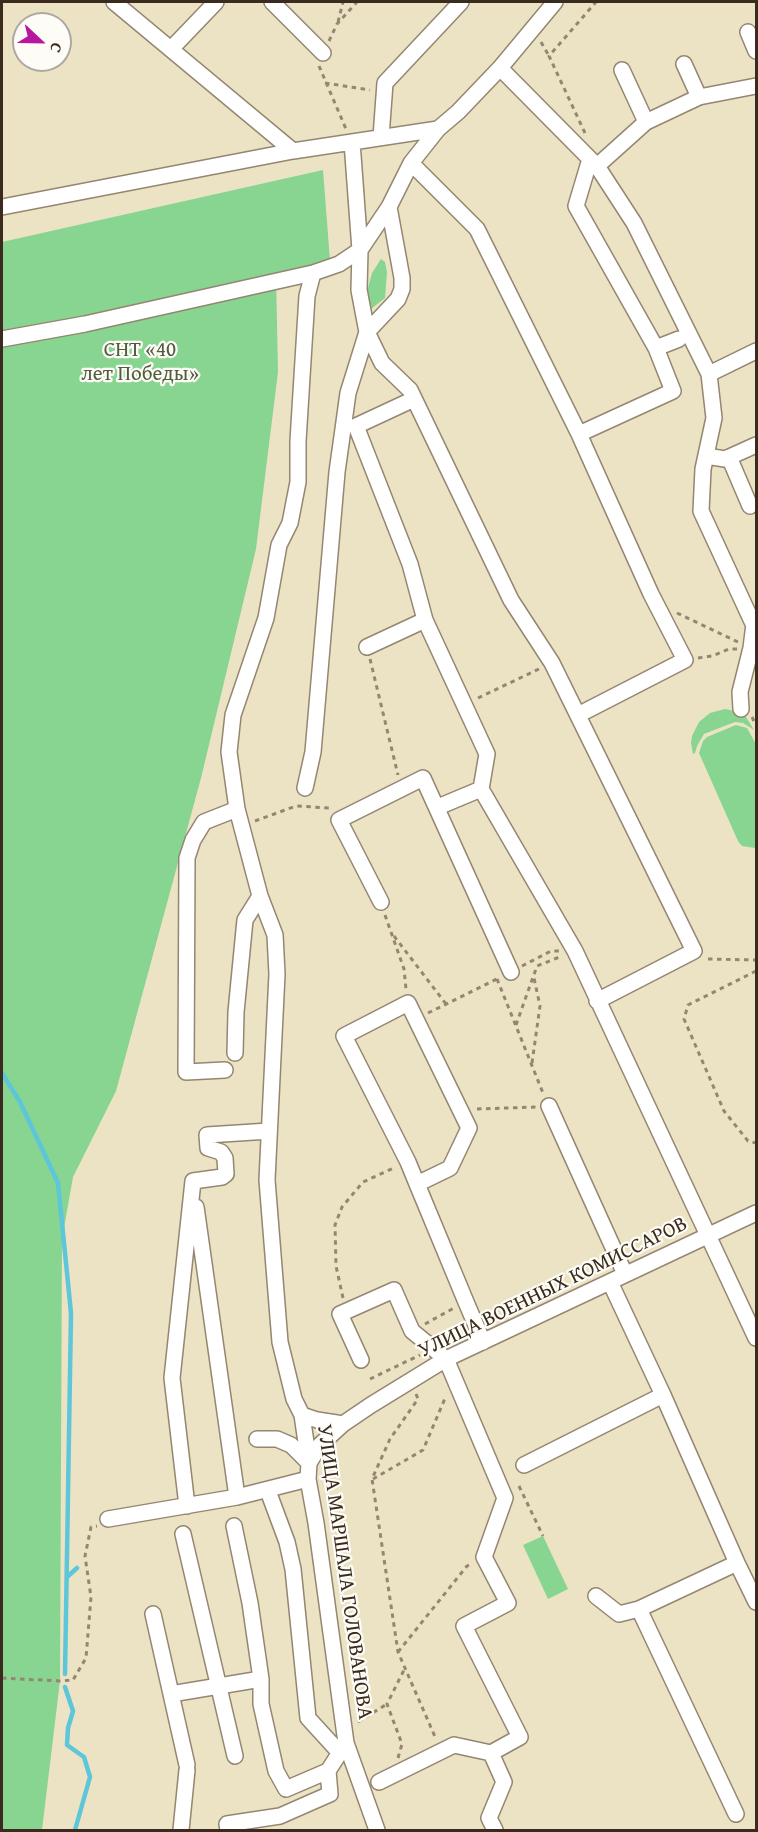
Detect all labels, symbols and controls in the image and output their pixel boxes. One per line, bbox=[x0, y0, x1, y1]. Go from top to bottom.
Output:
north arrow bbox=[12, 12, 72, 72]
text: С bbox=[44, 39, 70, 57]
park label: СНТ «40 лет Победы» bbox=[81, 338, 199, 388]
street label: УЛИЦА ВОЕННЫХ КОМИССАРОВ bbox=[414, 1212, 692, 1364]
street label: УЛИЦА МАРШАЛА ГОЛОВАНОВА bbox=[311, 1423, 377, 1721]

